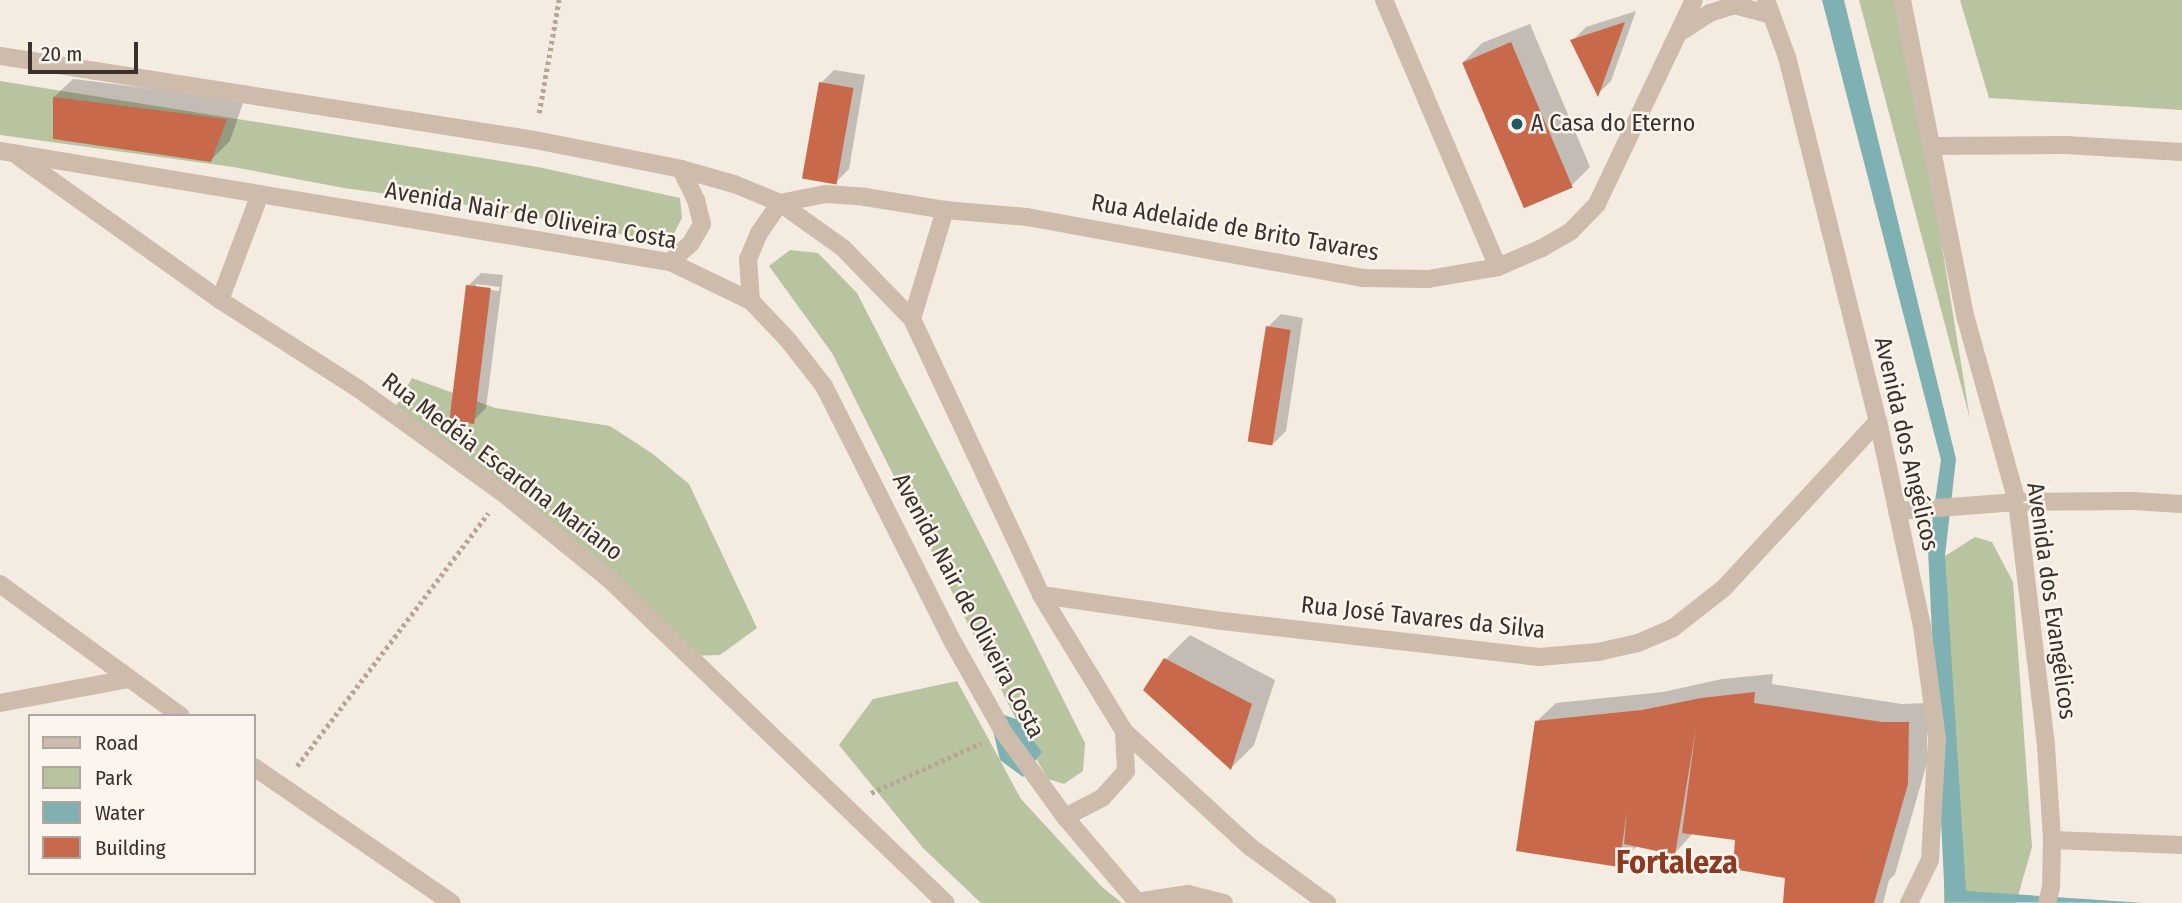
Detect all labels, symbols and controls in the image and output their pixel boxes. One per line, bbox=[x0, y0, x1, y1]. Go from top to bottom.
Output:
scale bar bbox=[32, 28, 142, 72]
text: 20 m bbox=[41, 41, 82, 67]
place label: A Casa do Eterno bbox=[1531, 110, 1695, 138]
marker: A Casa do Eterno bbox=[1509, 116, 1525, 132]
street label: Avenida Nair de Oliveira Costa bbox=[383, 176, 679, 256]
street label: Rua Adelaide de Brito Tavares bbox=[1089, 188, 1381, 268]
street label: Avenida dos Angélicos bbox=[1867, 334, 1945, 554]
street label: Rua Medéia Escardna Mariano bbox=[376, 367, 628, 567]
street label: Avenida Nair de Oliveira Costa bbox=[886, 469, 1050, 743]
street label: Avenida dos Evangélicos bbox=[2020, 481, 2082, 721]
street label: Rua José Tavares da Silva bbox=[1300, 591, 1546, 645]
legend bbox=[28, 714, 256, 875]
text: Road bbox=[95, 730, 139, 756]
text: Park bbox=[95, 765, 132, 791]
text: Water bbox=[95, 800, 145, 826]
text: Building bbox=[95, 835, 166, 861]
district label: Fortaleza bbox=[1616, 843, 1738, 881]

